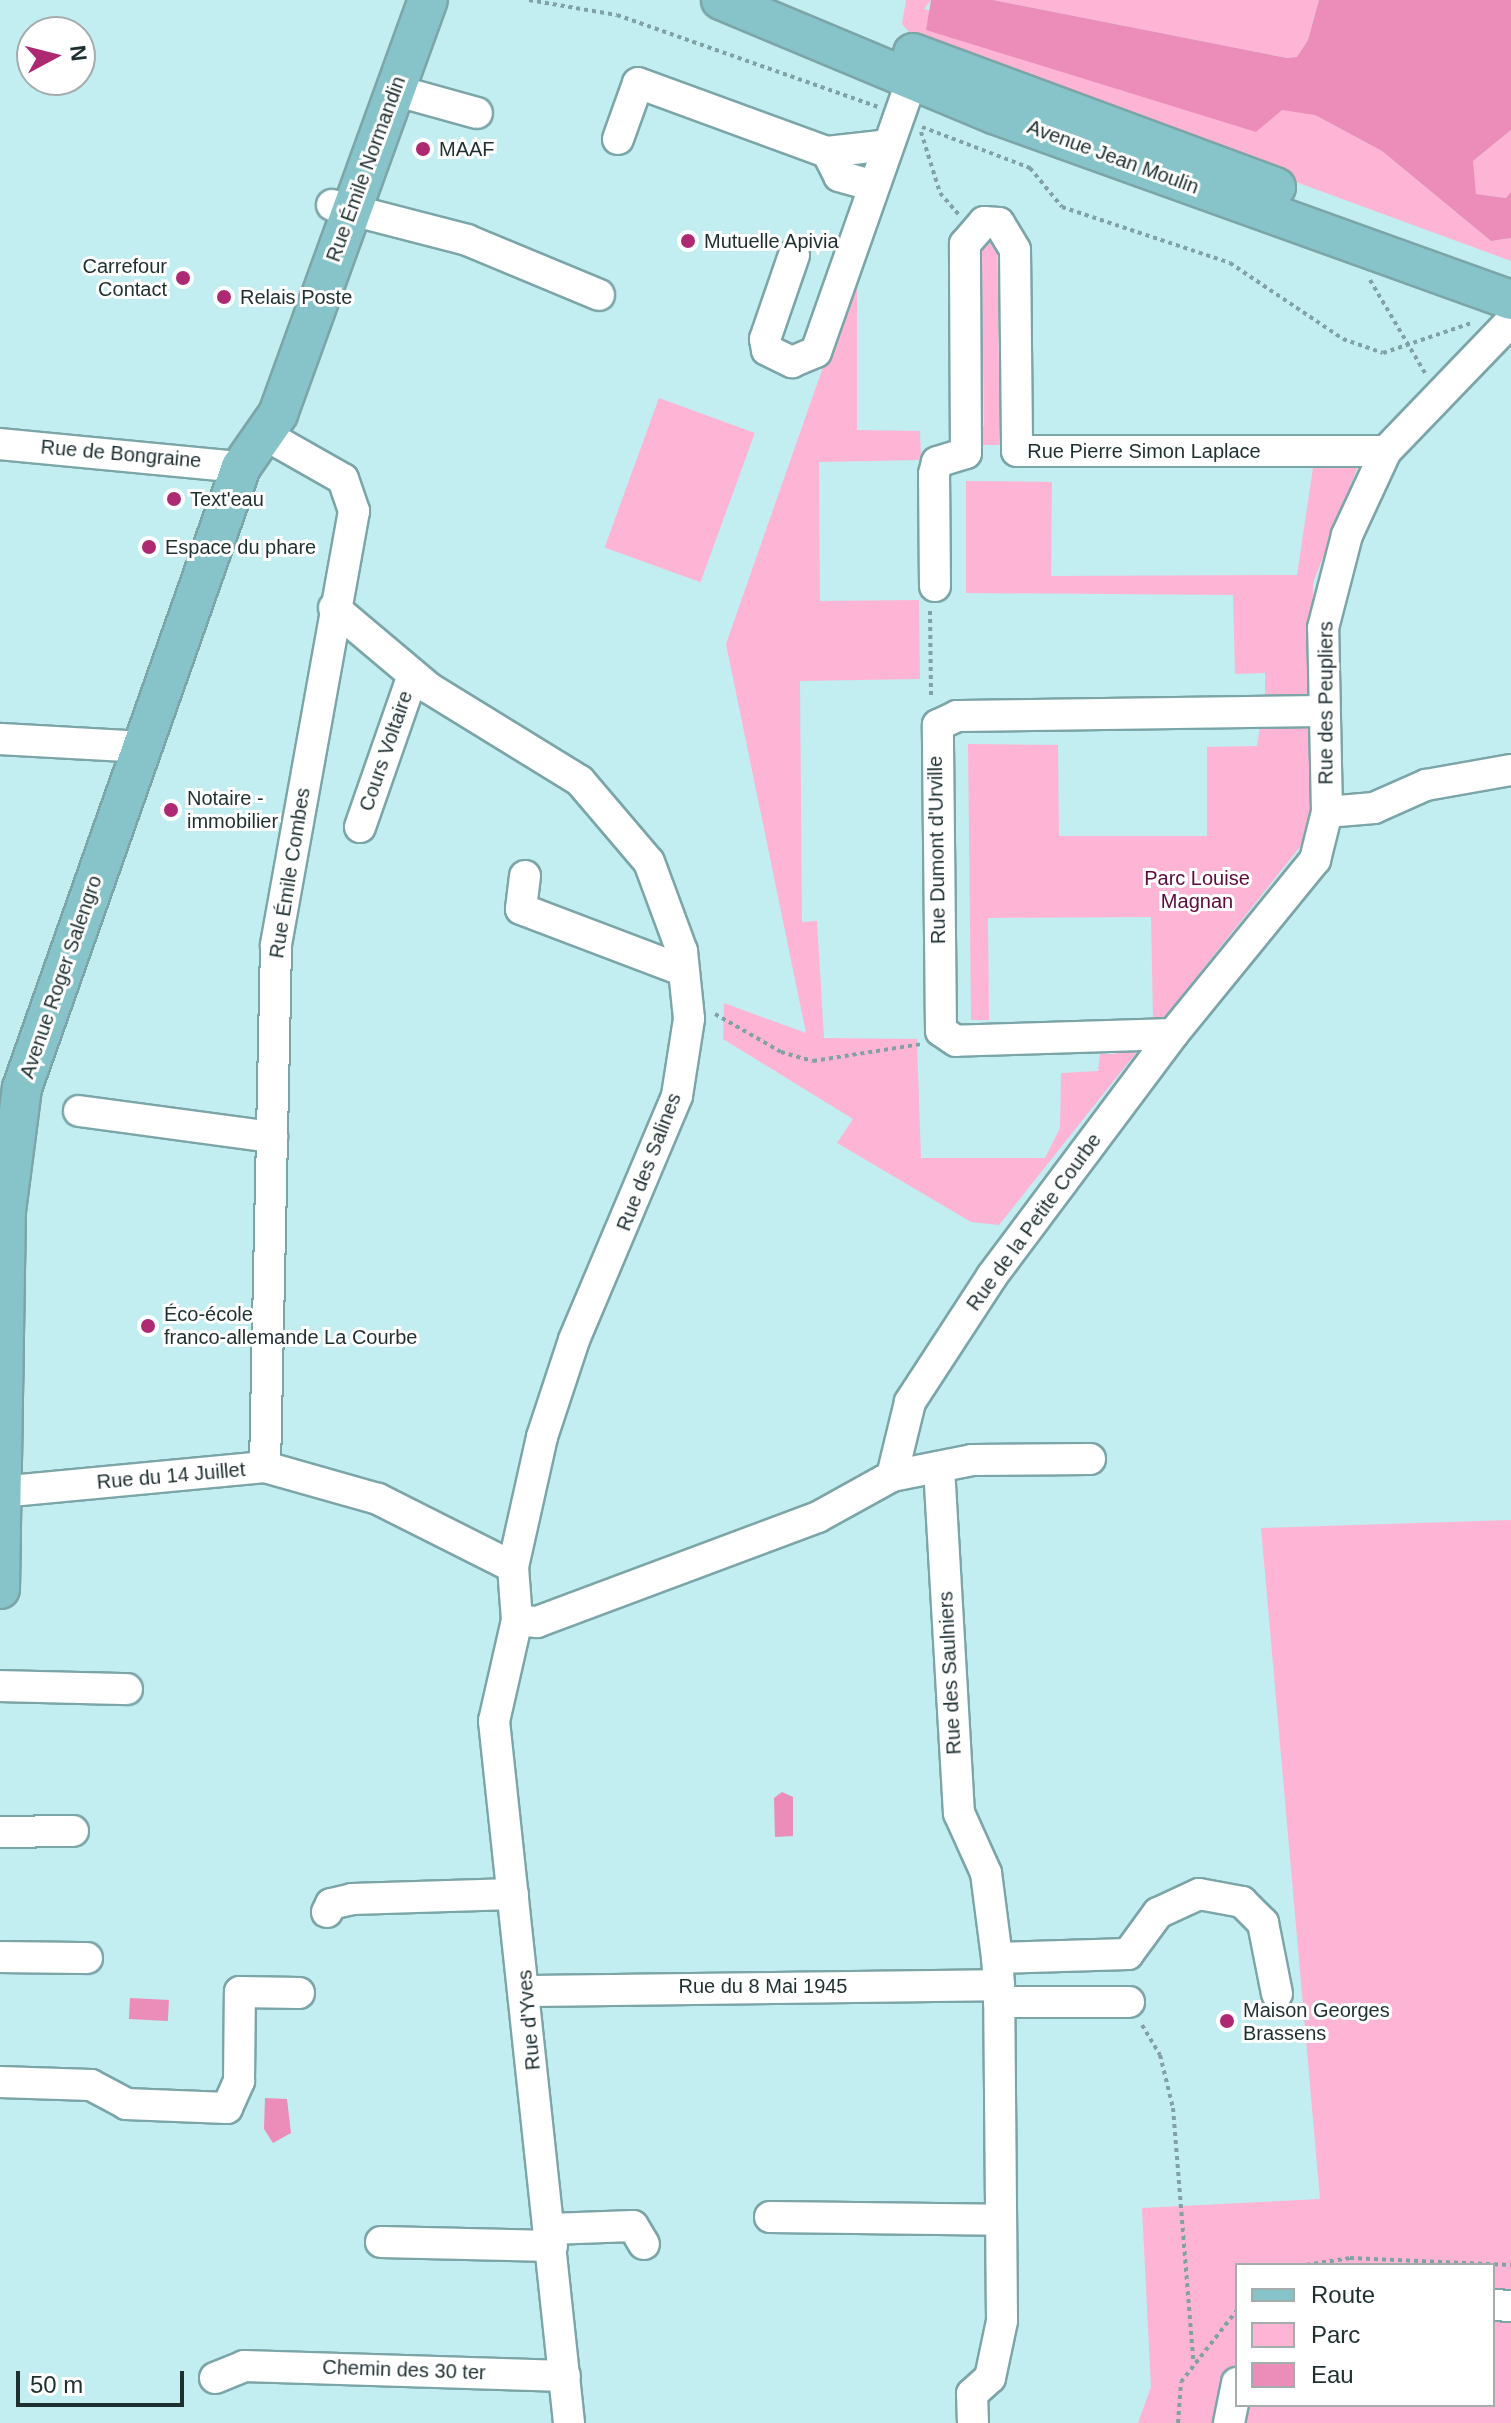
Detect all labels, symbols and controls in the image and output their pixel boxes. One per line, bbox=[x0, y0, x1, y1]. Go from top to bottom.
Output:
north arrow bbox=[16, 16, 96, 96]
text: N bbox=[65, 44, 92, 63]
street label: Rue Émile Normandin bbox=[321, 73, 411, 265]
street label: Avenue Jean Moulin bbox=[1024, 115, 1202, 199]
place label: MAAF bbox=[439, 137, 495, 161]
marker: MAAF bbox=[414, 140, 432, 158]
place label: Mutuelle Apivia bbox=[704, 229, 840, 253]
marker: Mutuelle Apivia bbox=[679, 232, 697, 250]
place label: Carrefour Contact bbox=[83, 254, 167, 301]
marker: Carrefour Contact bbox=[174, 269, 192, 287]
place label: Relais Poste bbox=[240, 285, 352, 309]
marker: Relais Poste bbox=[215, 288, 233, 306]
street label: Rue de Bongraine bbox=[40, 435, 202, 473]
street label: Rue Pierre Simon Laplace bbox=[1027, 439, 1261, 463]
place label: Text'eau bbox=[190, 487, 264, 511]
marker: Text'eau bbox=[165, 490, 183, 508]
place label: Espace du phare bbox=[165, 535, 316, 559]
marker: Espace du phare bbox=[140, 538, 158, 556]
street label: Rue des Peupliers bbox=[1314, 621, 1338, 785]
street label: Cours Voltaire bbox=[354, 688, 418, 814]
street label: Rue Dumont d'Urville bbox=[923, 756, 951, 944]
place label: Notaire - immobilier bbox=[187, 786, 278, 833]
street label: Rue Émile Combes bbox=[265, 786, 315, 960]
marker: Notaire - immobilier bbox=[162, 801, 180, 819]
park label: Parc Louise Magnan bbox=[1144, 866, 1250, 913]
street label: Avenue Roger Salengro bbox=[15, 872, 107, 1082]
street label: Rue des Salines bbox=[612, 1090, 686, 1234]
street label: Rue de la Petite Courbe bbox=[962, 1129, 1106, 1315]
place label: Éco-école franco-allemande La Courbe bbox=[164, 1302, 417, 1349]
marker: Éco-école franco-allemande La Courbe bbox=[139, 1317, 157, 1335]
street label: Rue du 14 Juillet bbox=[96, 1458, 246, 1494]
street label: Rue des Saulniers bbox=[934, 1591, 966, 1755]
street label: Rue d'Yves bbox=[513, 1969, 545, 2071]
street label: Rue du 8 Mai 1945 bbox=[678, 1974, 848, 1998]
place label: Maison Georges Brassens bbox=[1243, 1998, 1390, 2045]
marker: Maison Georges Brassens bbox=[1218, 2012, 1236, 2030]
legend bbox=[1235, 2263, 1495, 2407]
text: Route bbox=[1311, 2281, 1375, 2308]
text: Parc bbox=[1311, 2321, 1360, 2348]
scale bar bbox=[20, 2355, 188, 2405]
street label: Chemin des 30 ter bbox=[322, 2355, 486, 2385]
text: Eau bbox=[1311, 2361, 1354, 2388]
text: 50 m bbox=[30, 2371, 83, 2398]

